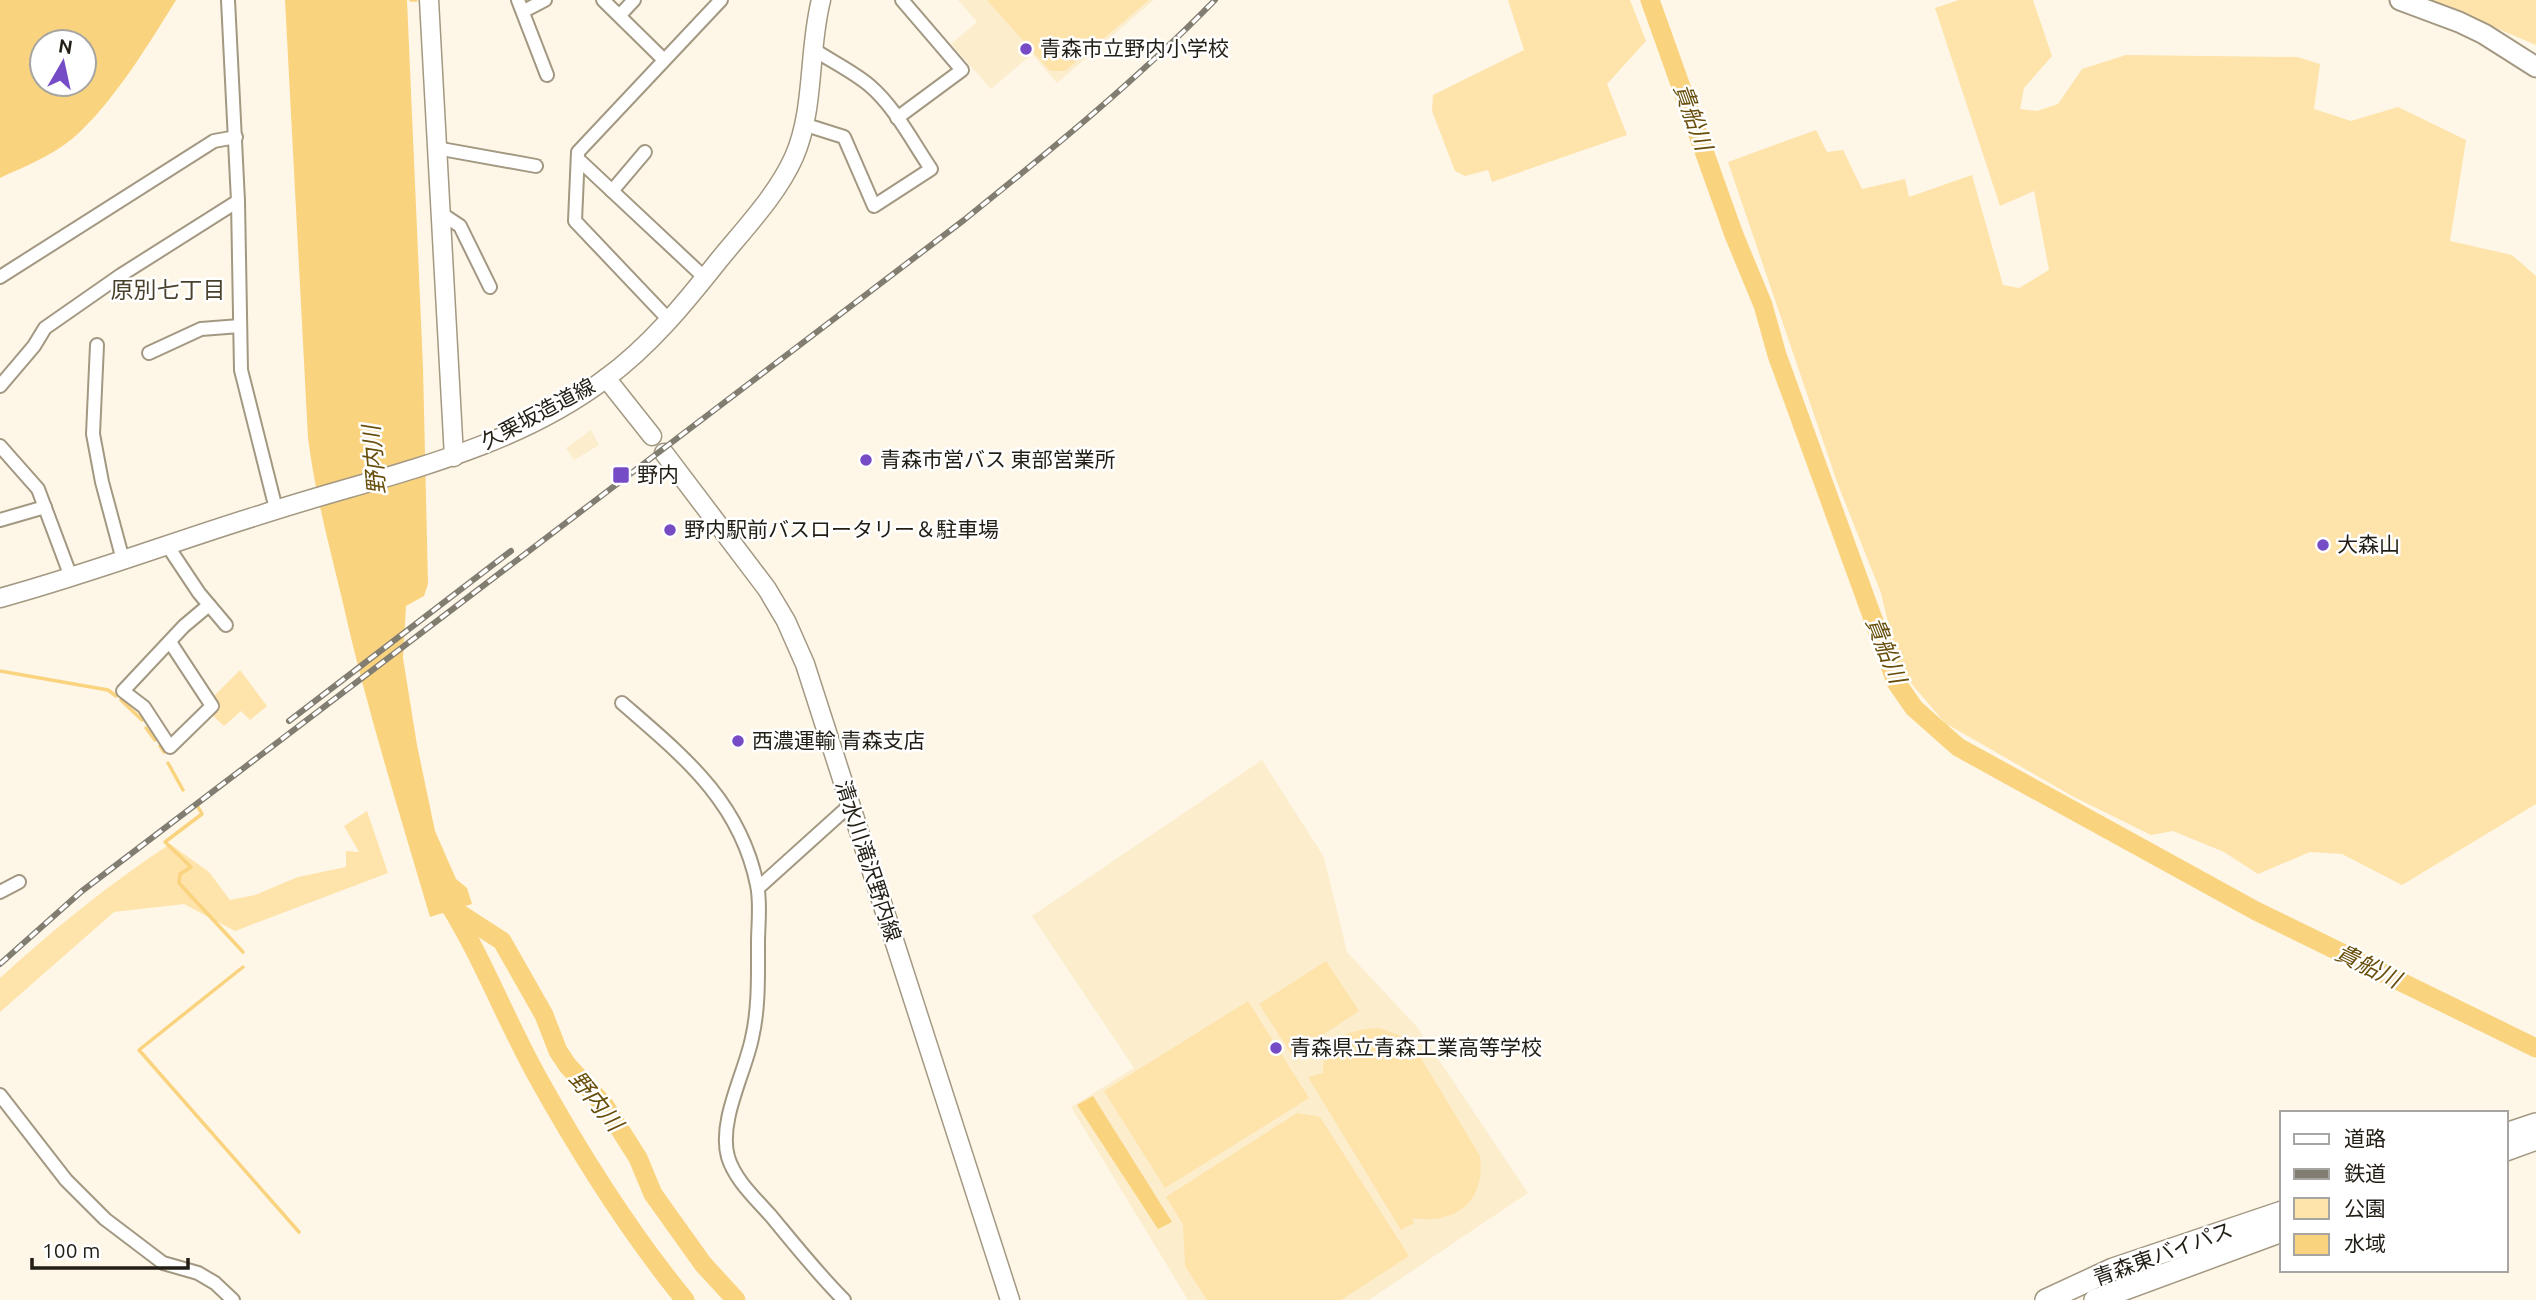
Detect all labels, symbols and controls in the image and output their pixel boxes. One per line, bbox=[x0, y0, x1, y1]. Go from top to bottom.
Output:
north arrow bbox=[28, 28, 98, 98]
text: N bbox=[57, 34, 74, 58]
place label: 青森市立野内小学校 bbox=[1040, 36, 1229, 60]
marker: 青森市立野内小学校 bbox=[1018, 41, 1034, 57]
water label: 貴船川 bbox=[1670, 80, 1718, 156]
district label: 原別七丁目 bbox=[111, 277, 226, 302]
street label: 久栗坂造道線 bbox=[476, 373, 599, 453]
water label: 野内川 bbox=[358, 422, 389, 496]
place label: 青森市営バス 東部営業所 bbox=[880, 447, 1116, 471]
marker: 青森市営バス 東部営業所 bbox=[858, 452, 874, 468]
place label: 野内 bbox=[637, 462, 679, 486]
marker: 野内 bbox=[611, 465, 631, 485]
place label: 野内駅前バスロータリー＆駐車場 bbox=[684, 517, 999, 541]
marker: 野内駅前バスロータリー＆駐車場 bbox=[662, 522, 678, 538]
place label: 大森山 bbox=[2337, 532, 2400, 556]
marker: 大森山 bbox=[2315, 537, 2331, 553]
water label: 貴船川 bbox=[1862, 613, 1912, 689]
place label: 西濃運輸 青森支店 bbox=[752, 728, 925, 752]
marker: 西濃運輸 青森支店 bbox=[730, 733, 746, 749]
street label: 清水川滝沢野内線 bbox=[832, 777, 906, 944]
water label: 貴船川 bbox=[2332, 939, 2407, 993]
place label: 青森県立青森工業高等学校 bbox=[1290, 1035, 1542, 1059]
marker: 青森県立青森工業高等学校 bbox=[1268, 1040, 1284, 1056]
water label: 野内川 bbox=[565, 1066, 630, 1138]
legend bbox=[2280, 1111, 2508, 1272]
text: 道路 bbox=[2344, 1126, 2386, 1150]
text: 鉄道 bbox=[2344, 1161, 2386, 1185]
text: 公園 bbox=[2344, 1196, 2386, 1220]
street label: 青森東バイパス bbox=[2090, 1217, 2236, 1289]
scale bar bbox=[32, 1226, 187, 1270]
text: 水域 bbox=[2344, 1231, 2386, 1255]
text: 100 m bbox=[42, 1238, 100, 1262]

